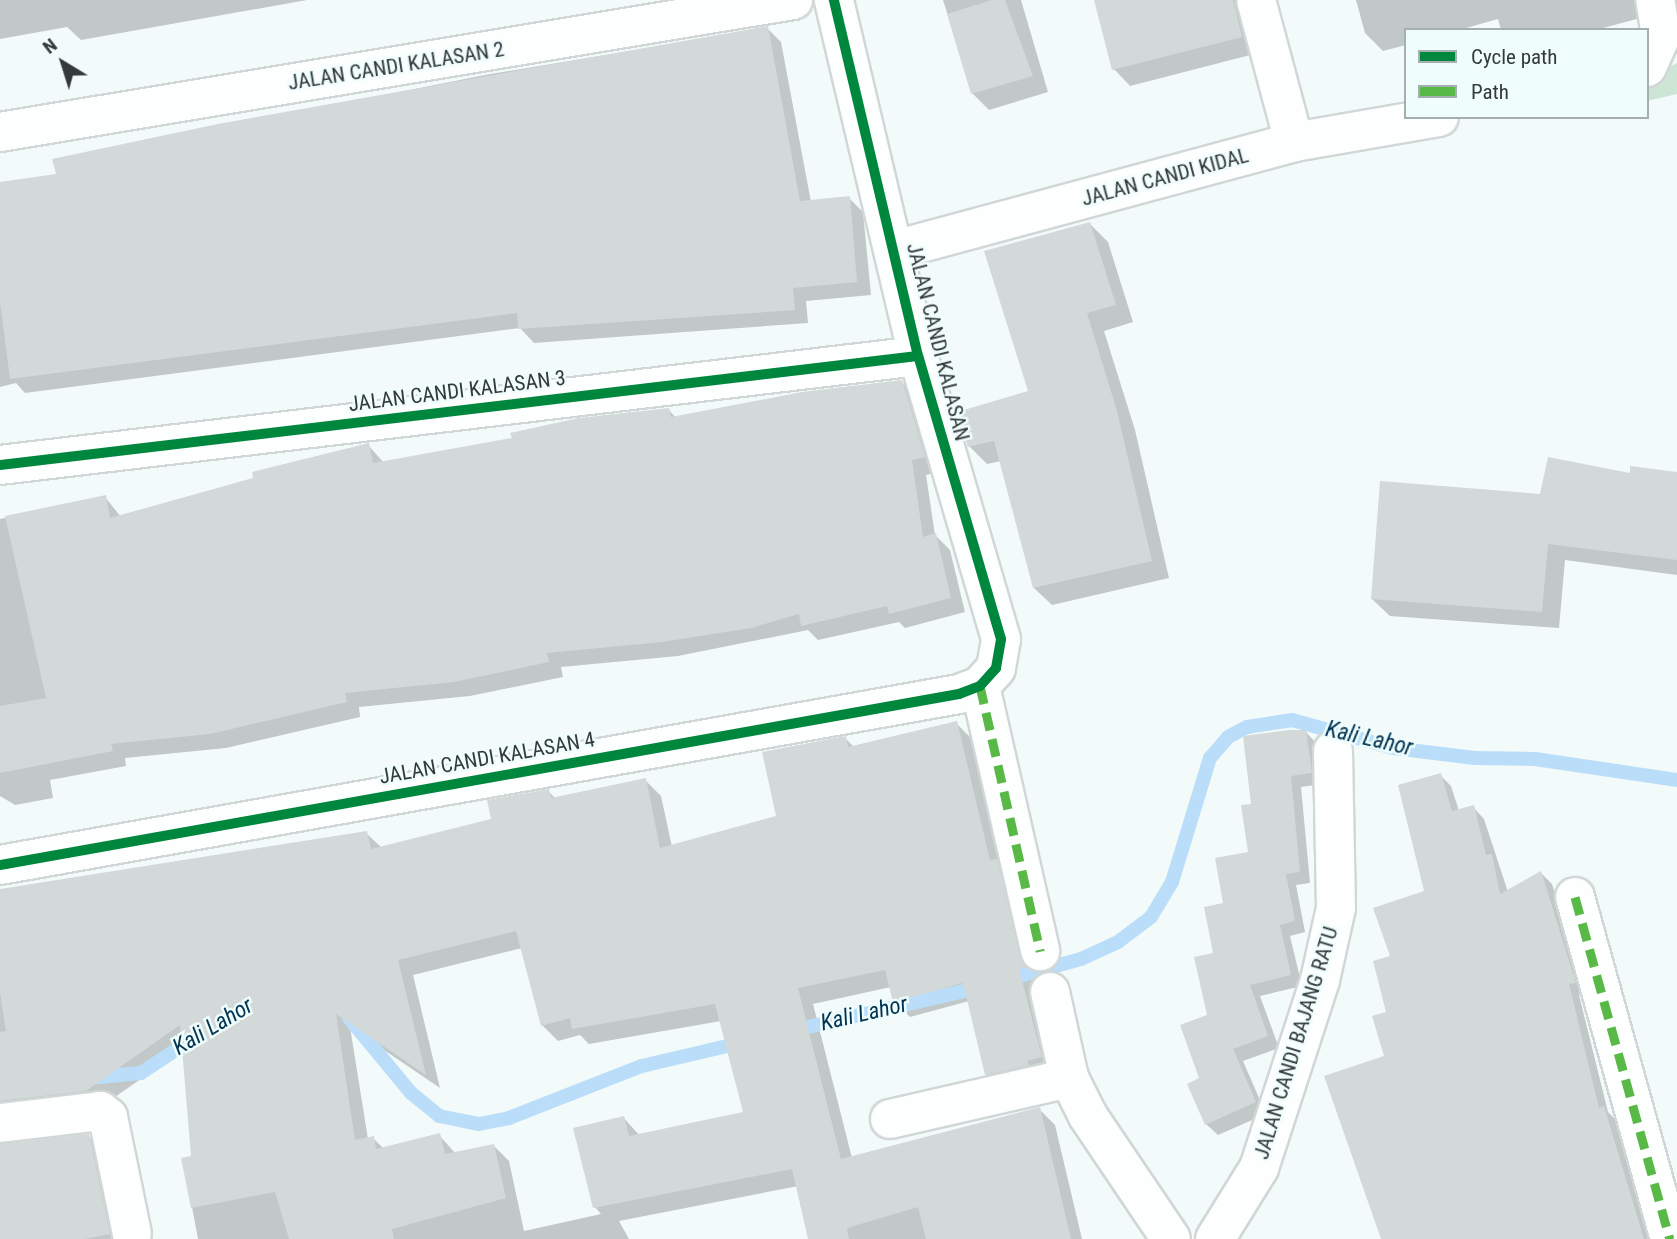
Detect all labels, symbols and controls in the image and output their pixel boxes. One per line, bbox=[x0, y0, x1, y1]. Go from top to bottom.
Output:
north arrow bbox=[28, 28, 98, 98]
legend bbox=[1404, 28, 1649, 119]
text: N bbox=[38, 33, 61, 59]
street label: JALAN CANDI KALASAN 2 bbox=[286, 36, 506, 96]
text: Cycle path bbox=[1471, 45, 1557, 69]
text: Path bbox=[1471, 80, 1509, 104]
street label: JALAN CANDI KIDAL bbox=[1079, 143, 1251, 211]
street label: JALAN CANDI KALASAN bbox=[901, 240, 975, 444]
street label: JALAN CANDI KALASAN 3 bbox=[347, 365, 567, 417]
water label: Kali Lahor bbox=[1323, 716, 1415, 762]
street label: JALAN CANDI KALASAN 4 bbox=[377, 727, 597, 789]
street label: JALAN CANDI BAJANG RATU bbox=[1249, 924, 1343, 1162]
water label: Kali Lahor bbox=[818, 991, 910, 1037]
water label: Kali Lahor bbox=[168, 992, 258, 1062]

